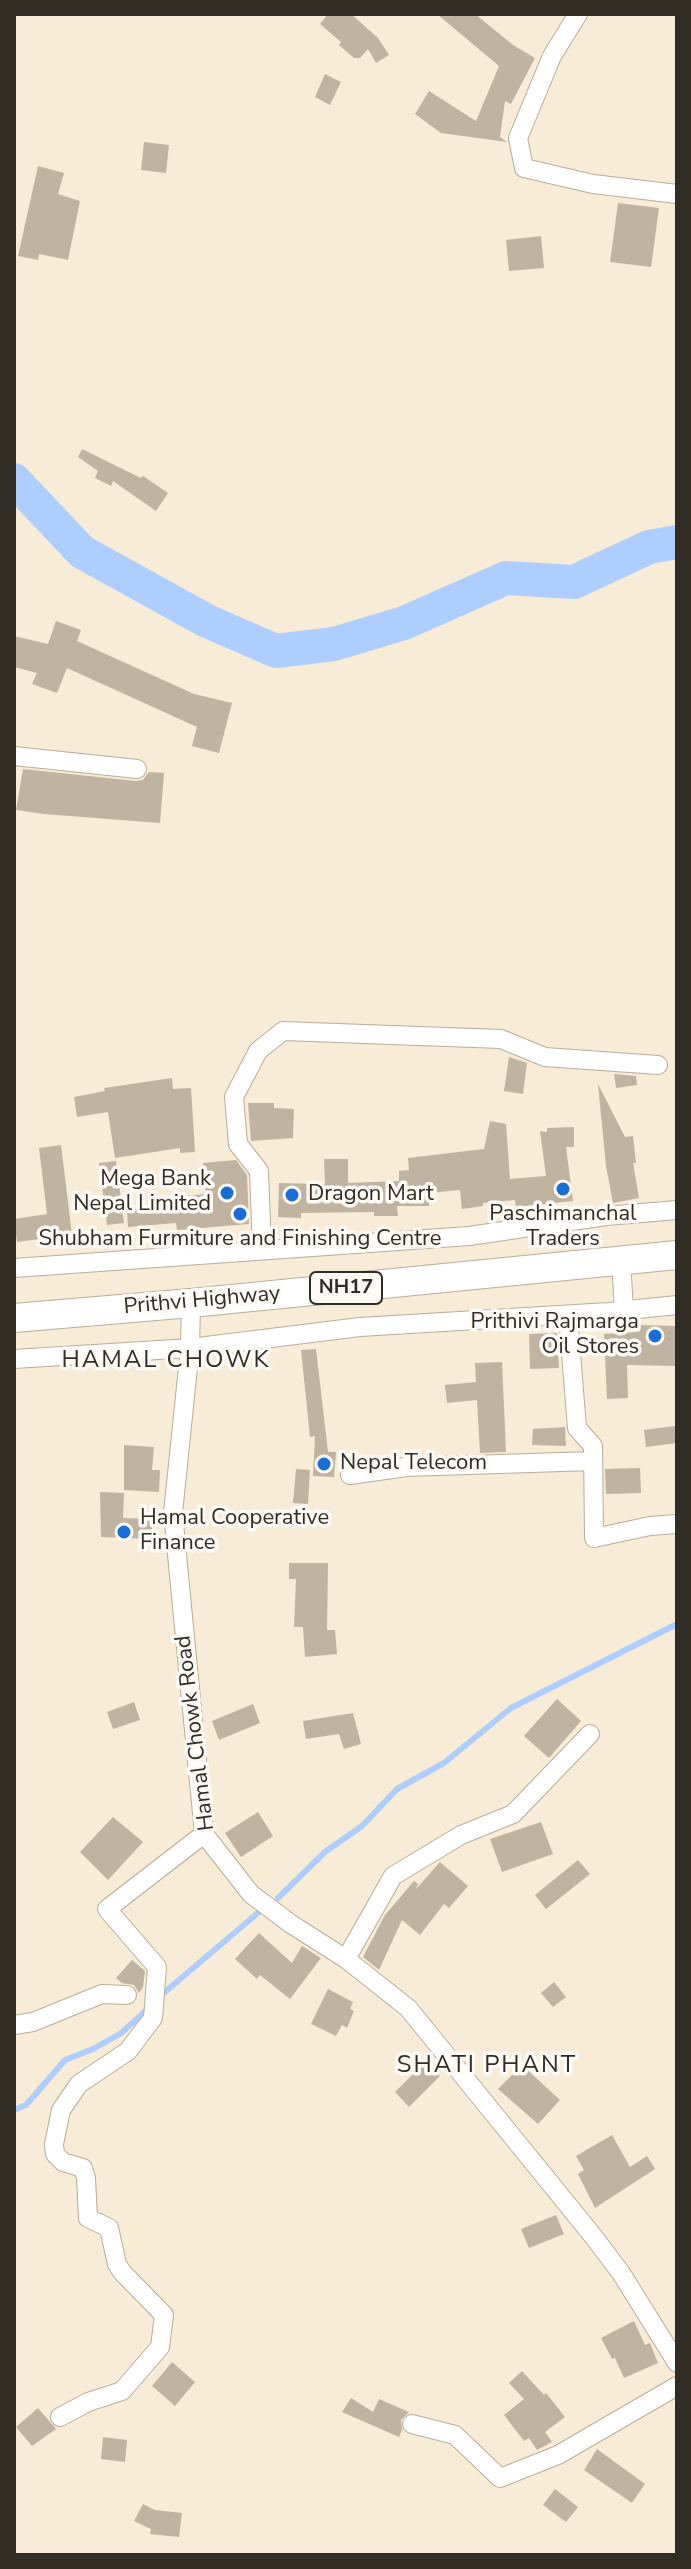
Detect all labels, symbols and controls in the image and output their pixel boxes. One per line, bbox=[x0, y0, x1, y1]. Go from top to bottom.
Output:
place label: Mega Bank Nepal Limited bbox=[73, 1167, 211, 1218]
marker: Paschimanchal Traders bbox=[554, 1180, 572, 1198]
place label: Dragon Mart bbox=[308, 1182, 434, 1208]
marker: Mega Bank Nepal Limited bbox=[218, 1184, 236, 1202]
marker: Dragon Mart bbox=[283, 1186, 301, 1204]
place label: Paschimanchal Traders bbox=[489, 1202, 637, 1254]
marker: Shubham Furmiture and Finishing Centre bbox=[231, 1205, 249, 1223]
place label: Shubham Furmiture and Finishing Centre bbox=[39, 1227, 441, 1253]
road number: NH17 bbox=[310, 1272, 382, 1304]
street label: Prithvi Highway bbox=[123, 1281, 281, 1321]
place label: Prithivi Rajmarga Oil Stores bbox=[471, 1310, 639, 1362]
marker: Prithivi Rajmarga Oil Stores bbox=[646, 1327, 664, 1345]
district label: HAMAL CHOWK bbox=[62, 1347, 270, 1375]
place label: Nepal Telecom bbox=[340, 1451, 487, 1477]
marker: Nepal Telecom bbox=[315, 1455, 333, 1473]
place label: Hamal Cooperative Finance bbox=[140, 1506, 329, 1558]
marker: Hamal Cooperative Finance bbox=[115, 1523, 133, 1541]
street label: Hamal Chowk Road bbox=[171, 1634, 221, 1832]
district label: SHATI PHANT bbox=[397, 2052, 577, 2080]

